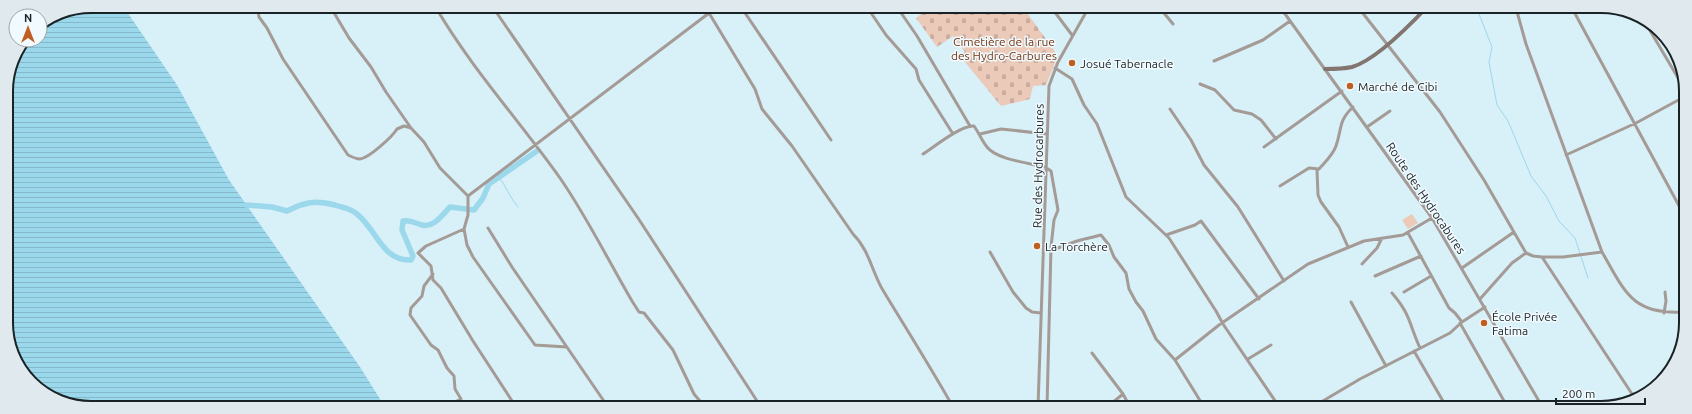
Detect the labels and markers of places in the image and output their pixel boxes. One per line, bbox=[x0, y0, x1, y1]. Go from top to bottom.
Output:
place label: Josué Tabernacle bbox=[1080, 57, 1173, 70]
marker: Josué Tabernacle bbox=[1067, 58, 1077, 68]
place label: Marché de Cibi bbox=[1358, 80, 1438, 93]
marker: Marché de Cibi bbox=[1345, 81, 1355, 91]
place label: La Torchère bbox=[1045, 240, 1108, 253]
marker: La Torchère bbox=[1032, 241, 1042, 251]
place label: École Privée Fatima bbox=[1492, 310, 1558, 337]
marker: École Privée Fatima bbox=[1479, 318, 1489, 328]

